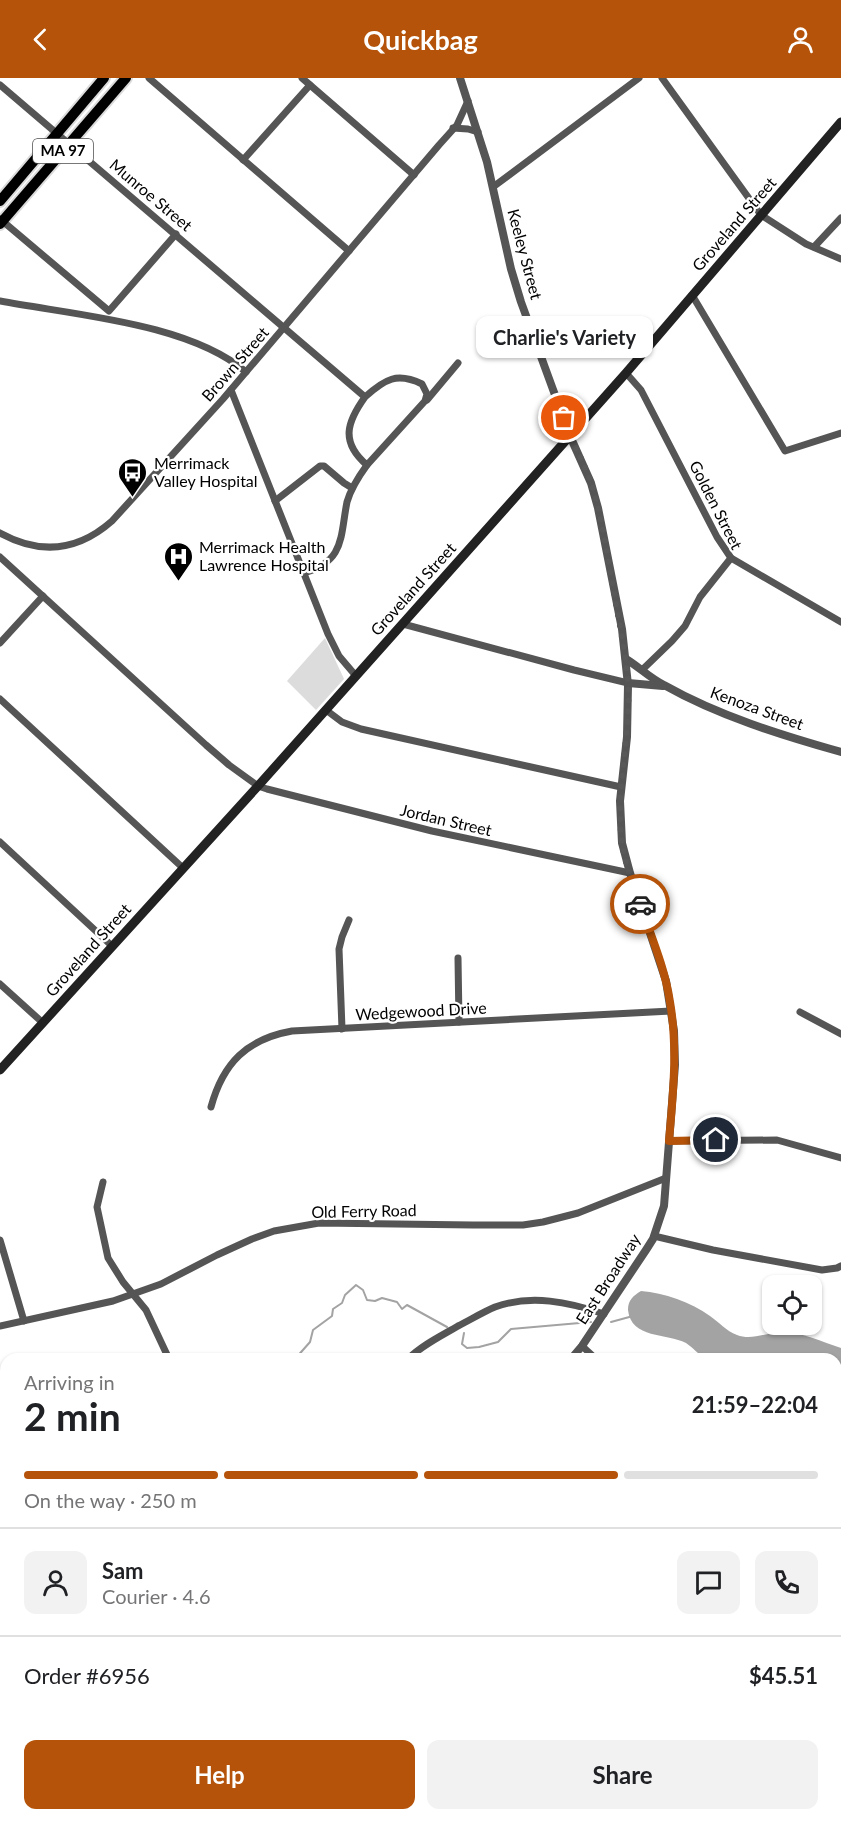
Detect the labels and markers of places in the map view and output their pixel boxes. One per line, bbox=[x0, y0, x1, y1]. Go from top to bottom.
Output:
callout: Charlie's Variety bbox=[476, 316, 652, 358]
pin bbox=[538, 392, 589, 443]
place label: Merrimack Valley Hospital bbox=[154, 453, 258, 490]
bus stop icon: Merrimack Valley Hospital bbox=[117, 456, 149, 498]
place label: Merrimack Health Lawrence Hospital bbox=[199, 537, 329, 574]
hospital icon: Merrimack Health Lawrence Hospital bbox=[162, 540, 194, 582]
pin bbox=[690, 1114, 741, 1165]

